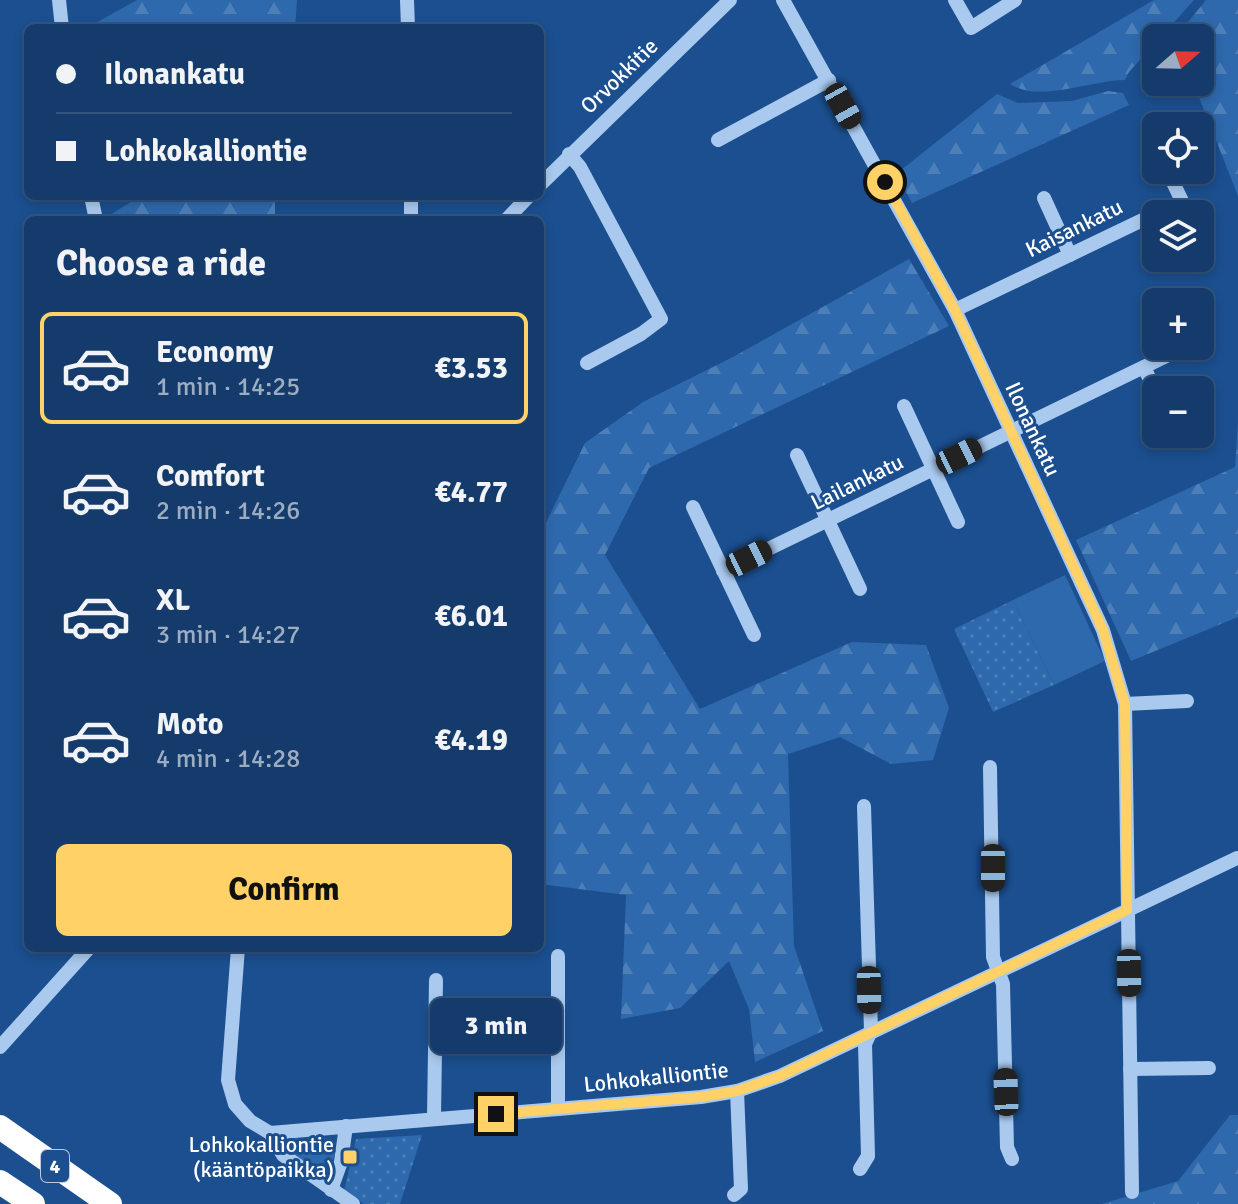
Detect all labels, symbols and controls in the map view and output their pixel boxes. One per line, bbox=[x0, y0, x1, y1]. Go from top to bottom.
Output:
north arrow bbox=[1142, 24, 1214, 96]
map controls bbox=[1142, 24, 1214, 448]
street label: Orvokkitie bbox=[575, 33, 663, 119]
text: Ilonankatu bbox=[104, 56, 245, 93]
car bbox=[821, 79, 865, 133]
button: locate bbox=[1142, 112, 1214, 184]
text: Lohkokalliontie bbox=[104, 133, 308, 170]
route start bbox=[867, 164, 903, 200]
street label: Kaisankatu bbox=[1021, 193, 1127, 263]
button: layers bbox=[1142, 200, 1214, 272]
text: Choose a ride bbox=[56, 241, 266, 286]
button: + bbox=[1142, 288, 1214, 360]
icon: car bbox=[60, 332, 132, 404]
text: Economy bbox=[156, 334, 273, 371]
text: €3.53 bbox=[435, 350, 508, 387]
text: 1 min · 14:25 bbox=[156, 371, 300, 403]
button: − bbox=[1142, 376, 1214, 448]
street label: Ilonankatu bbox=[999, 378, 1067, 480]
car bbox=[932, 435, 986, 477]
street label: Lailankatu bbox=[806, 448, 908, 516]
icon: car bbox=[60, 456, 132, 528]
text: Comfort bbox=[156, 458, 265, 495]
text: €4.77 bbox=[435, 474, 508, 511]
text: 2 min · 14:26 bbox=[156, 495, 300, 527]
car bbox=[722, 537, 776, 579]
icon: car bbox=[60, 580, 132, 652]
text: XL bbox=[156, 582, 190, 619]
text: €6.01 bbox=[435, 598, 508, 635]
text: 3 min · 14:27 bbox=[156, 619, 300, 651]
icon: car bbox=[60, 704, 132, 776]
text: Moto bbox=[156, 706, 223, 743]
text: €4.19 bbox=[435, 722, 508, 759]
text: 4 min · 14:28 bbox=[156, 743, 300, 775]
button: Confirm bbox=[56, 844, 512, 936]
car bbox=[981, 844, 1005, 892]
car bbox=[1117, 949, 1141, 997]
car bbox=[857, 966, 881, 1014]
callout: 3 min bbox=[430, 998, 562, 1054]
text: 3 min bbox=[465, 1010, 527, 1042]
street label: Lohkokalliontie bbox=[582, 1056, 730, 1098]
car bbox=[993, 1068, 1019, 1116]
route end bbox=[478, 1096, 514, 1132]
place label: Lohkokalliontie (kääntöpaikka) bbox=[189, 1131, 334, 1183]
marker: Lohkokalliontie (kääntöpaikka) bbox=[341, 1148, 359, 1166]
road number: 4 bbox=[41, 1150, 69, 1182]

